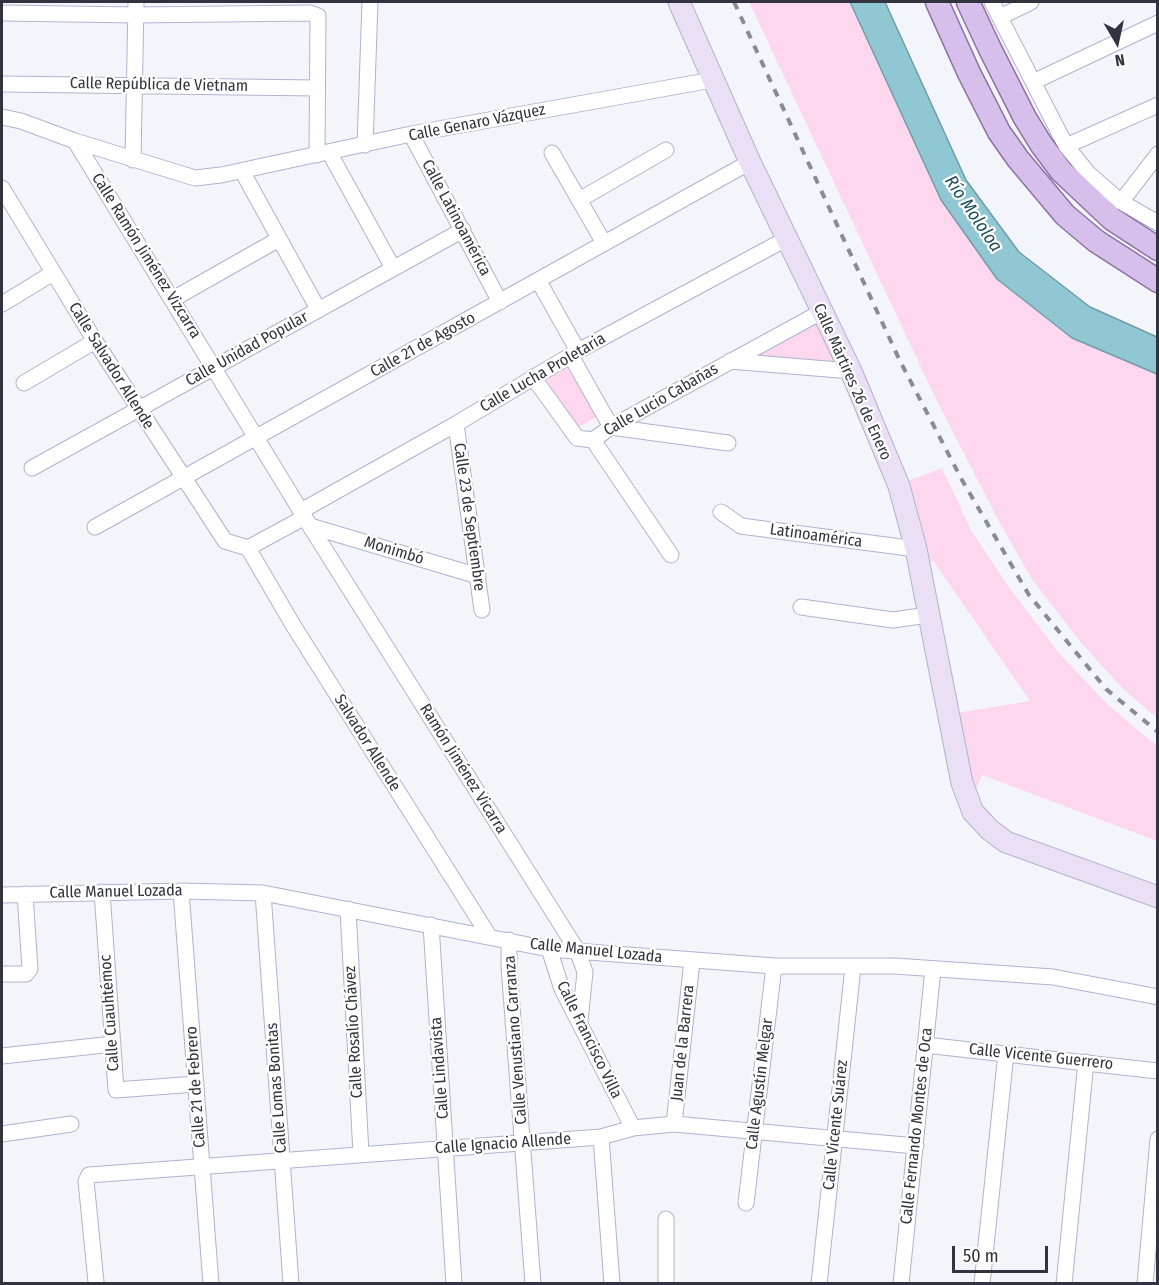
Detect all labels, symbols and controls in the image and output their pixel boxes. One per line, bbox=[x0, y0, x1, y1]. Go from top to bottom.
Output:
north arrow bbox=[1087, 12, 1147, 72]
text: N bbox=[1114, 50, 1126, 70]
street label: Calle República de Vietnam bbox=[70, 74, 248, 96]
street label: Calle Genaro Vázquez bbox=[407, 100, 547, 146]
street label: Calle Latinoamérica bbox=[417, 157, 495, 279]
street label: Calle Ramón Jiménez Vizcarra bbox=[87, 170, 205, 342]
water label: Río Mololoa bbox=[940, 172, 1006, 256]
street label: Calle Salvador Allende bbox=[64, 299, 158, 433]
street label: Calle Mártires 26 de Enero bbox=[809, 301, 895, 463]
street label: Calle Unidad Popular bbox=[182, 307, 312, 391]
street label: Calle 21 de Agosto bbox=[367, 308, 479, 382]
street label: Calle Lucha Proletaria bbox=[477, 329, 609, 417]
street label: Calle Lucio Cabañas bbox=[600, 359, 722, 441]
street label: Calle 23 de Septiembre bbox=[449, 442, 489, 592]
street label: Latinoamérica bbox=[769, 520, 863, 552]
street label: Monimbó bbox=[362, 533, 426, 569]
street label: Salvador Allende bbox=[330, 691, 404, 795]
street label: Ramón Jiménez Vicarra bbox=[415, 701, 511, 837]
street label: Calle Manuel Lozada bbox=[49, 881, 183, 903]
street label: Calle Manuel Lozada bbox=[529, 935, 663, 967]
street label: Calle Cuauhtémoc bbox=[96, 954, 124, 1072]
street label: Calle Venustiano Carranza bbox=[501, 955, 531, 1125]
street label: Calle Rosalío Chávez bbox=[341, 965, 367, 1099]
street label: Calle Francisco Villa bbox=[552, 978, 626, 1102]
street label: Juan de la Barrera bbox=[667, 984, 699, 1102]
street label: Calle Lindavista bbox=[427, 1016, 453, 1120]
street label: Calle Agustín Melgar bbox=[742, 1017, 778, 1151]
street label: Calle Lomas Bonitas bbox=[263, 1022, 291, 1154]
street label: Calle 21 de Febrero bbox=[182, 1025, 210, 1149]
street label: Calle Fernando Montes de Oca bbox=[897, 1027, 937, 1225]
street label: Calle Vicente Guerrero bbox=[968, 1040, 1114, 1074]
street label: Calle Vicente Suárez bbox=[820, 1059, 852, 1191]
street label: Calle Ignacio Allende bbox=[434, 1130, 572, 1158]
scale bar bbox=[955, 1234, 1051, 1272]
text: 50 m bbox=[963, 1245, 999, 1267]

